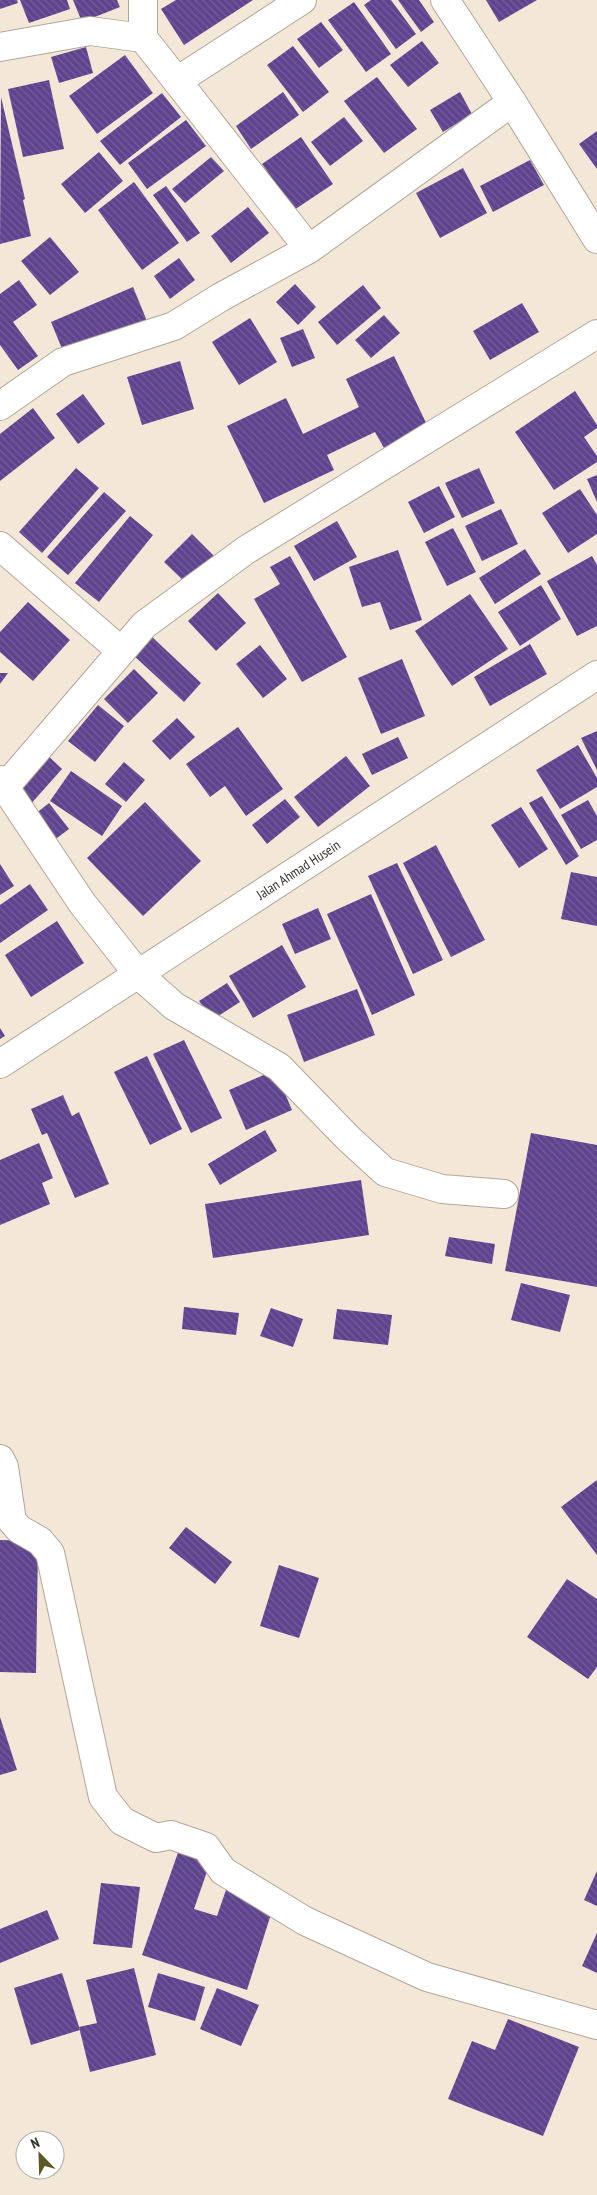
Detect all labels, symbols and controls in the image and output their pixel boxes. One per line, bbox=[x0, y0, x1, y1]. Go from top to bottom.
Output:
street label: Jalan Ahmad Husein bbox=[252, 836, 344, 904]
north arrow bbox=[15, 2130, 65, 2180]
text: N bbox=[28, 2133, 42, 2153]

